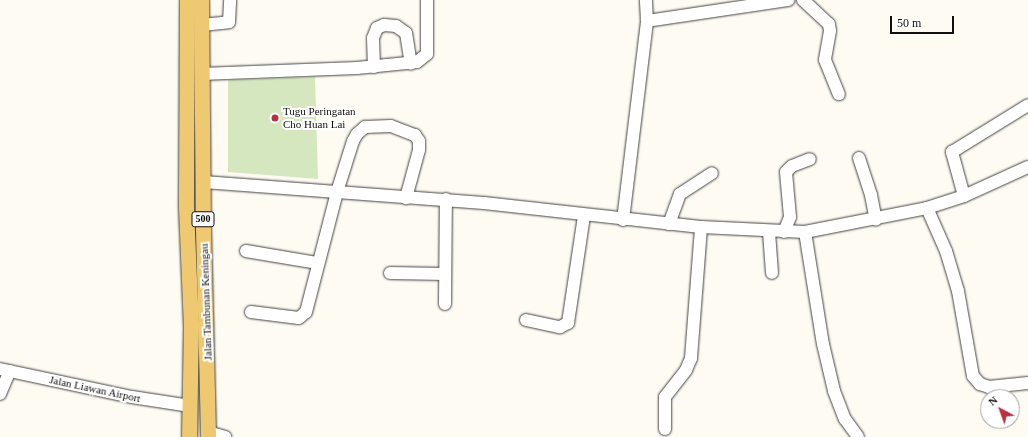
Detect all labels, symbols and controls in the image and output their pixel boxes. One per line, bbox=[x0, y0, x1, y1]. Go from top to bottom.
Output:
scale bar bbox=[892, 8, 956, 34]
text: 50 m bbox=[897, 16, 921, 30]
place label: Tugu Peringatan Cho Huan Lai bbox=[283, 105, 356, 131]
marker: Tugu Peringatan Cho Huan Lai bbox=[270, 113, 280, 123]
road number: 500 bbox=[191, 211, 215, 227]
street label: Jalan Tambunan Keningau bbox=[197, 243, 215, 361]
street label: Jalan Liawan Airport bbox=[48, 373, 142, 405]
north arrow bbox=[980, 389, 1020, 429]
text: N bbox=[986, 394, 1000, 408]

